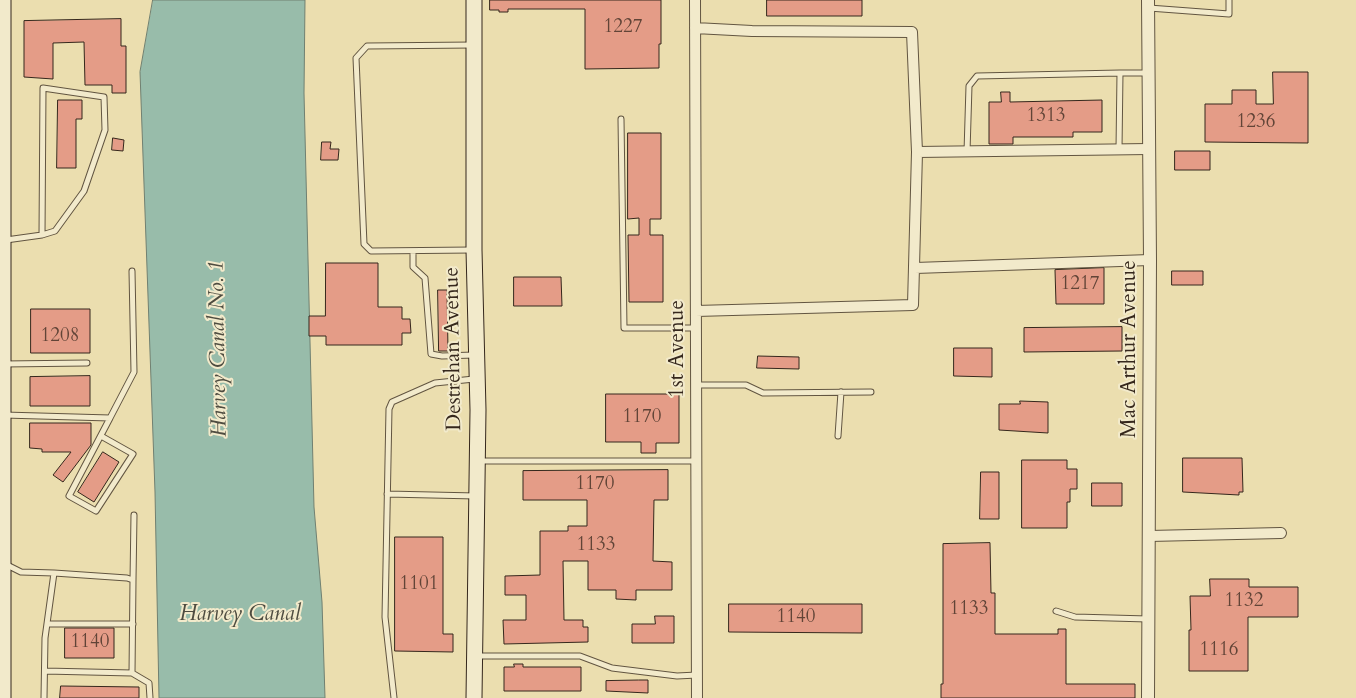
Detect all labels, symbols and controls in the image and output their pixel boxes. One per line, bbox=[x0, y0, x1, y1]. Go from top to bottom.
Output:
house number: 1227 bbox=[604, 17, 642, 39]
house number: 1313 bbox=[1027, 106, 1065, 128]
house number: 1236 bbox=[1237, 112, 1275, 134]
street label: Mac Arthur Avenue bbox=[1117, 260, 1143, 438]
water label: Harvey Canal No. 1 bbox=[204, 261, 234, 437]
street label: Destrehan Avenue bbox=[440, 267, 468, 431]
house number: 1217 bbox=[1061, 274, 1099, 296]
street label: 1st Avenue bbox=[665, 300, 691, 398]
house number: 1208 bbox=[41, 326, 79, 348]
house number: 1170 bbox=[623, 407, 661, 429]
house number: 1170 bbox=[576, 474, 614, 496]
house number: 1133 bbox=[577, 535, 615, 557]
house number: 1101 bbox=[400, 574, 438, 596]
house number: 1132 bbox=[1225, 591, 1263, 613]
house number: 1133 bbox=[950, 599, 988, 621]
water label: Harvey Canal bbox=[179, 602, 301, 628]
house number: 1140 bbox=[777, 607, 815, 629]
house number: 1140 bbox=[71, 632, 109, 654]
house number: 1116 bbox=[1200, 640, 1238, 662]

